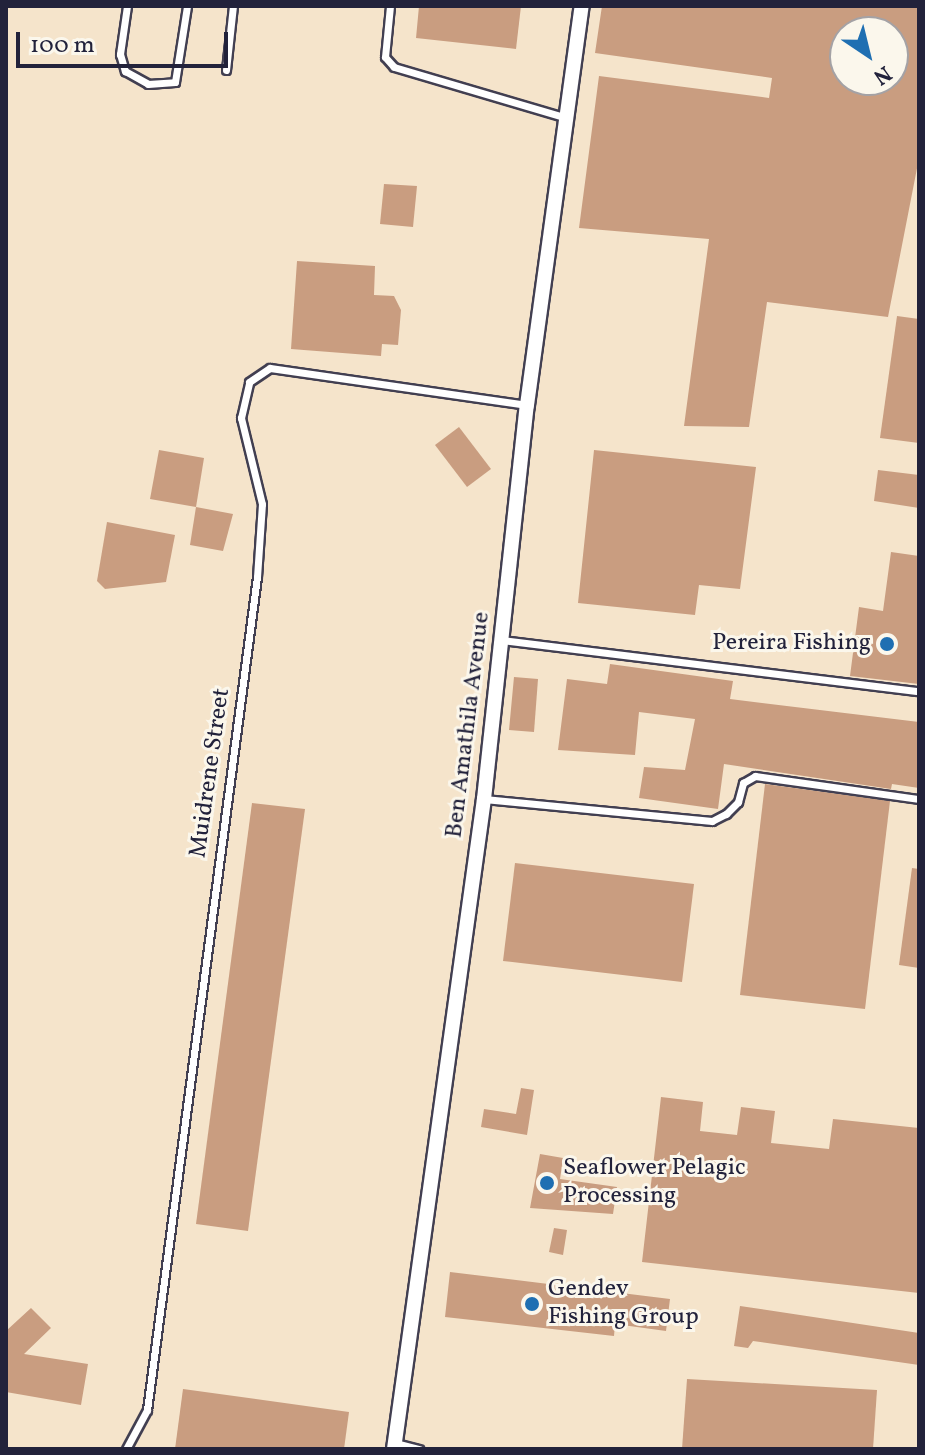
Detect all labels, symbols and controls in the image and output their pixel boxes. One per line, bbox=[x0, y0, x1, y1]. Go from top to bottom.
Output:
scale bar bbox=[20, 16, 232, 66]
north arrow bbox=[829, 16, 909, 96]
text: 100 m bbox=[30, 29, 95, 63]
text: N bbox=[866, 57, 897, 92]
street label: Ben Amathila Avenue bbox=[441, 610, 497, 840]
place label: Pereira Fishing bbox=[712, 630, 871, 658]
marker: Pereira Fishing bbox=[878, 635, 896, 653]
street label: Muidrene Street bbox=[185, 686, 237, 860]
place label: Seaflower Pelagic Processing bbox=[563, 1155, 746, 1211]
marker: Seaflower Pelagic Processing bbox=[538, 1174, 556, 1192]
place label: Gendev Fishing Group bbox=[548, 1276, 699, 1332]
marker: Gendev Fishing Group bbox=[523, 1295, 541, 1313]

